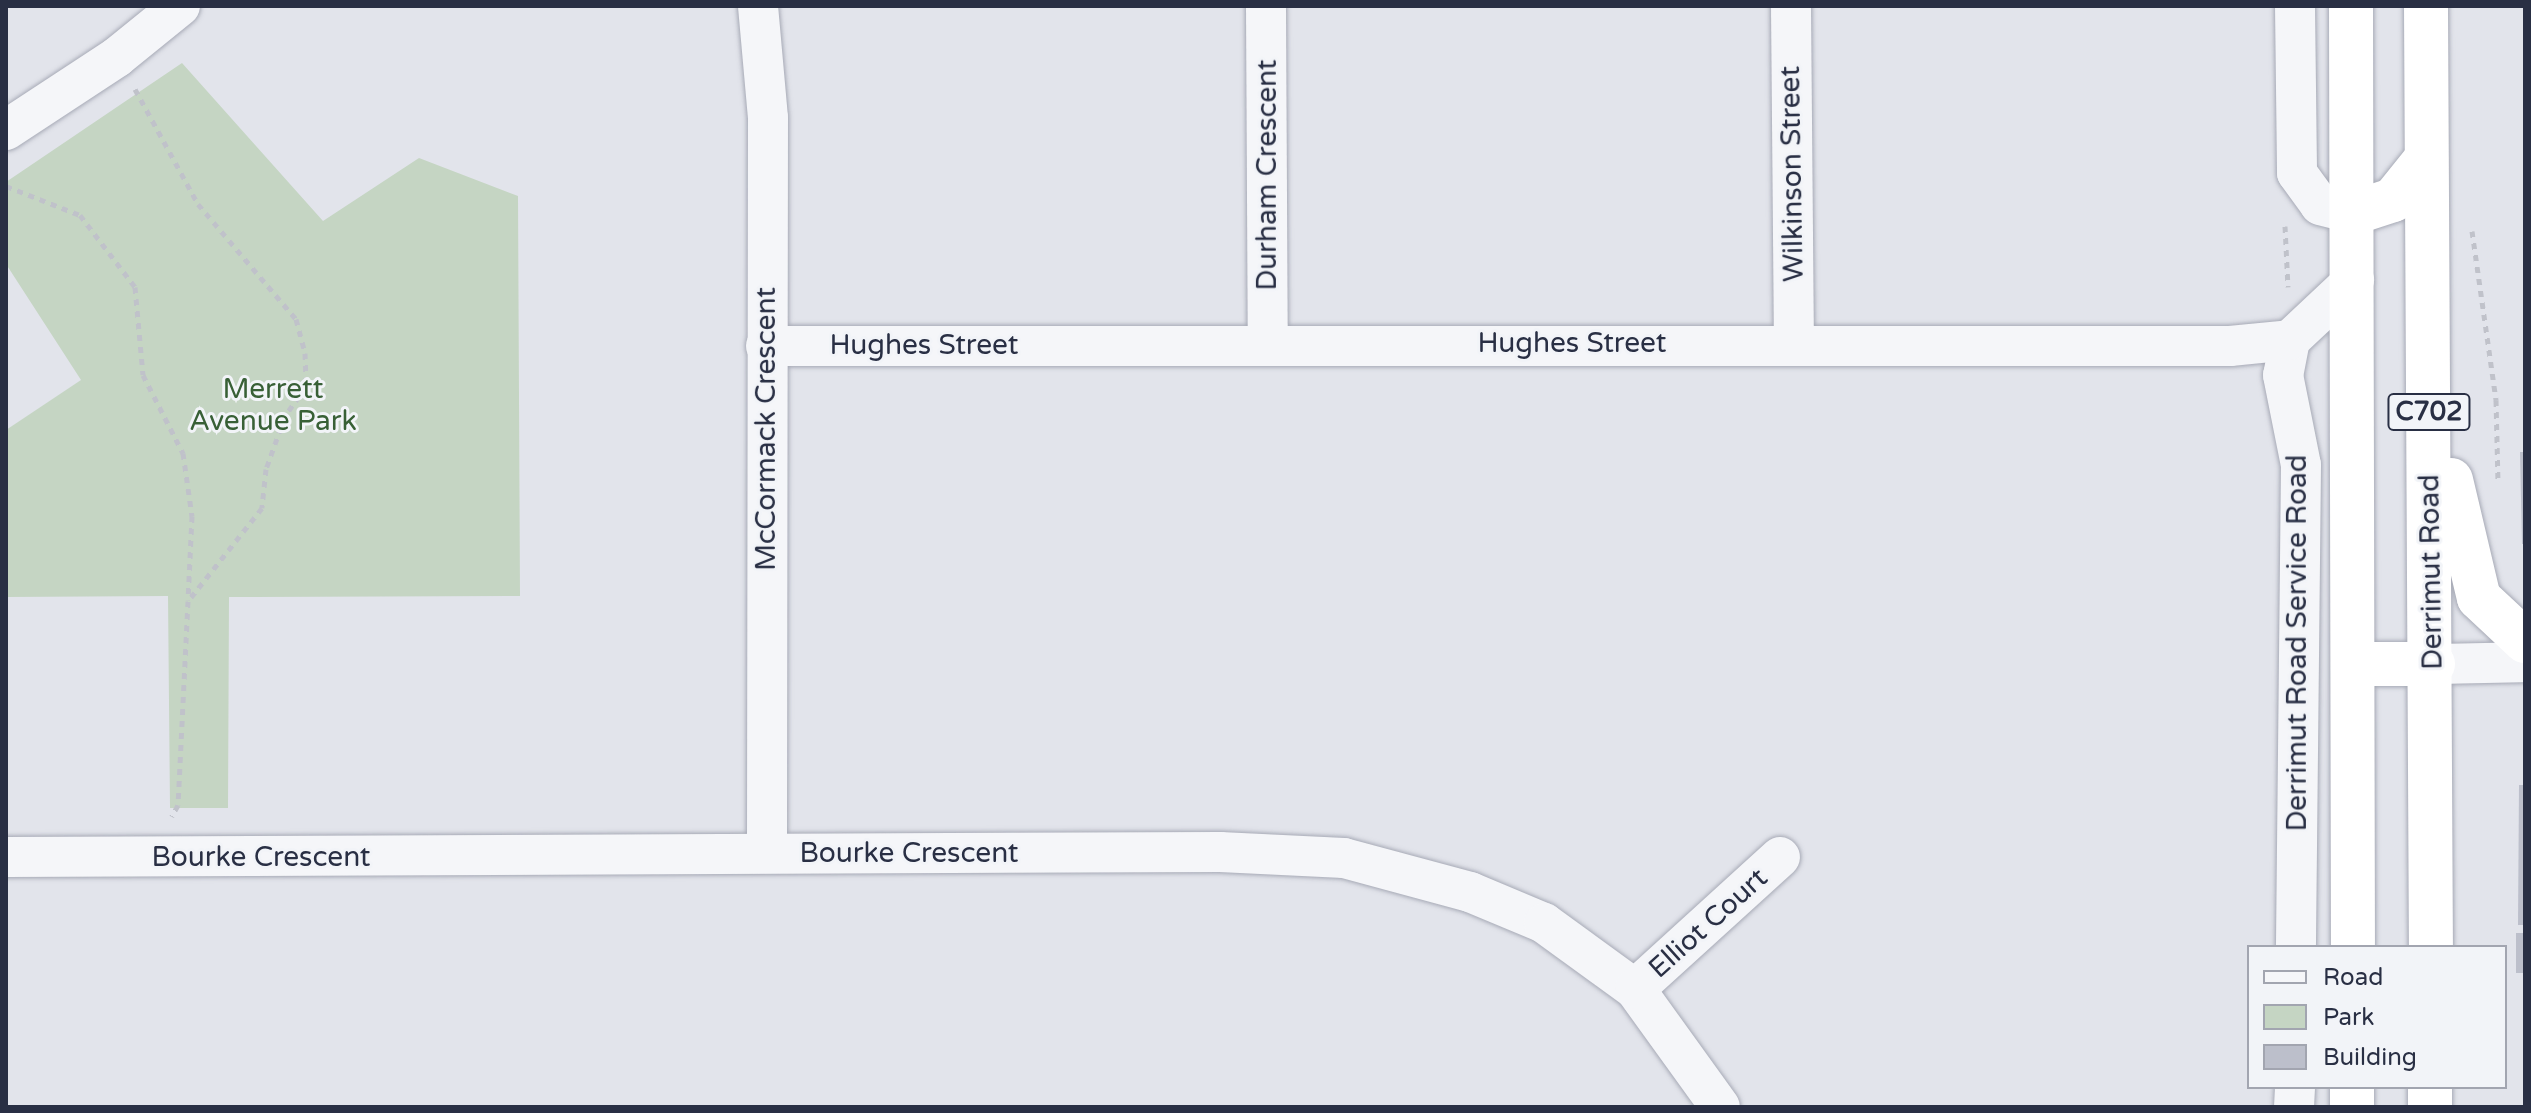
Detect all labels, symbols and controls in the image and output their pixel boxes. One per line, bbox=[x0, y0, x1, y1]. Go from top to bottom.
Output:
street label: Durham Crescent bbox=[1250, 59, 1284, 291]
street label: Wilkinson Street bbox=[1773, 66, 1811, 282]
street label: McCormack Crescent bbox=[749, 287, 783, 571]
street label: Hughes Street bbox=[1477, 326, 1667, 360]
street label: Hughes Street bbox=[829, 328, 1019, 362]
park label: Merrett Avenue Park bbox=[189, 372, 357, 438]
road number: C702 bbox=[2387, 390, 2471, 434]
street label: Derrimut Road Service Road bbox=[2280, 455, 2314, 831]
street label: Derrimut Road bbox=[2412, 474, 2450, 670]
street label: Bourke Crescent bbox=[799, 836, 1019, 870]
street label: Bourke Crescent bbox=[151, 840, 371, 874]
street label: Elliot Court bbox=[1642, 861, 1774, 985]
legend bbox=[2247, 945, 2507, 1089]
text: Road bbox=[2323, 963, 2383, 992]
text: Park bbox=[2323, 1003, 2374, 1032]
text: Building bbox=[2323, 1043, 2417, 1072]

